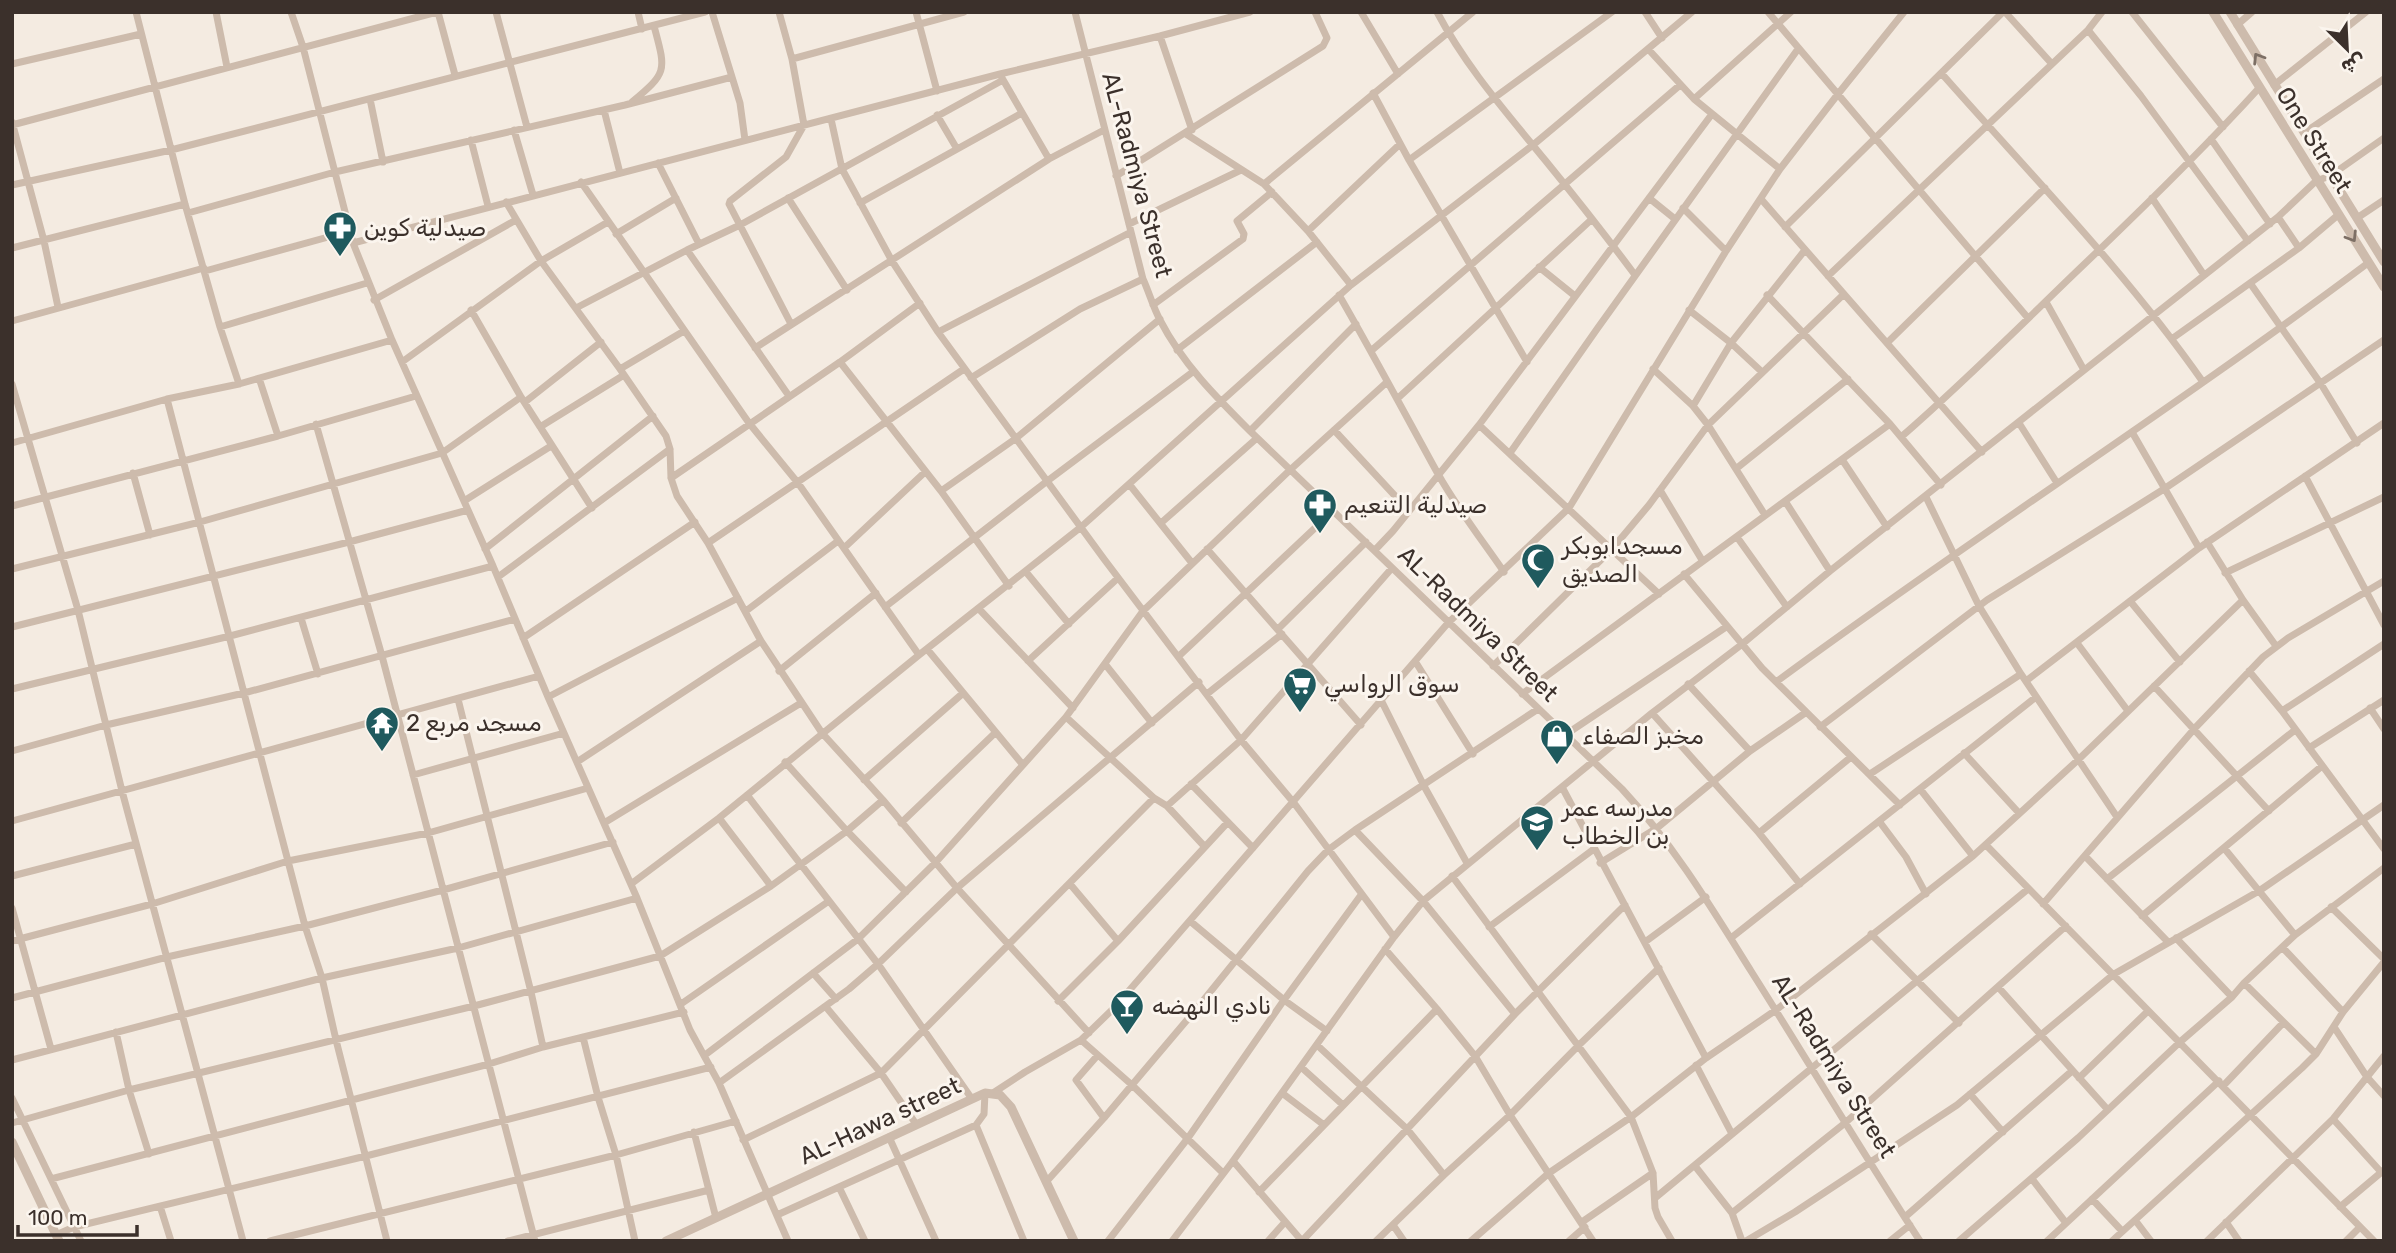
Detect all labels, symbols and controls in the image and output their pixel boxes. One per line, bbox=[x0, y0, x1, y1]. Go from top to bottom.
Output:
north arrow bbox=[2312, 14, 2382, 84]
text: ش bbox=[2338, 49, 2369, 79]
one-way arrow bbox=[2253, 53, 2266, 66]
street label: AL-Radmiya Street bbox=[1096, 69, 1178, 281]
street label: One Street bbox=[2270, 82, 2358, 198]
pharmacy icon: صيدلية كوين bbox=[321, 209, 359, 258]
place label: صيدلية كوين bbox=[364, 214, 486, 242]
one-way arrow bbox=[2343, 229, 2356, 242]
pharmacy icon: صيدلية التنعيم bbox=[1301, 486, 1339, 535]
place label: صيدلية التنعيم bbox=[1344, 491, 1487, 520]
place label: مسجدابوبكر الصديق bbox=[1560, 532, 1683, 588]
street label: AL-Radmiya Street bbox=[1392, 541, 1564, 707]
mosque icon: مسجدابوبكر الصديق bbox=[1519, 541, 1557, 590]
supermarket icon: سوق الرواسي bbox=[1281, 665, 1319, 714]
place label: سوق الرواسي bbox=[1324, 670, 1460, 702]
temple icon: مسجد مربع 2 bbox=[363, 704, 401, 753]
place label: مسجد مربع 2 bbox=[406, 709, 542, 740]
shop icon: مخبز الصفاء bbox=[1538, 717, 1576, 766]
place label: مخبز الصفاء bbox=[1582, 722, 1704, 750]
place label: مدرسه عمر بن الخطاب bbox=[1560, 794, 1673, 850]
school or university icon: مدرسه عمر بن الخطاب bbox=[1518, 803, 1556, 852]
street label: AL-Radmiya Street bbox=[1766, 969, 1902, 1163]
bar icon: نادي النهضه bbox=[1108, 987, 1146, 1036]
place label: نادي النهضه bbox=[1152, 992, 1271, 1023]
street label: AL-Hawa street bbox=[795, 1071, 965, 1171]
scale bar bbox=[18, 1194, 136, 1238]
text: 100 m bbox=[28, 1205, 87, 1230]

